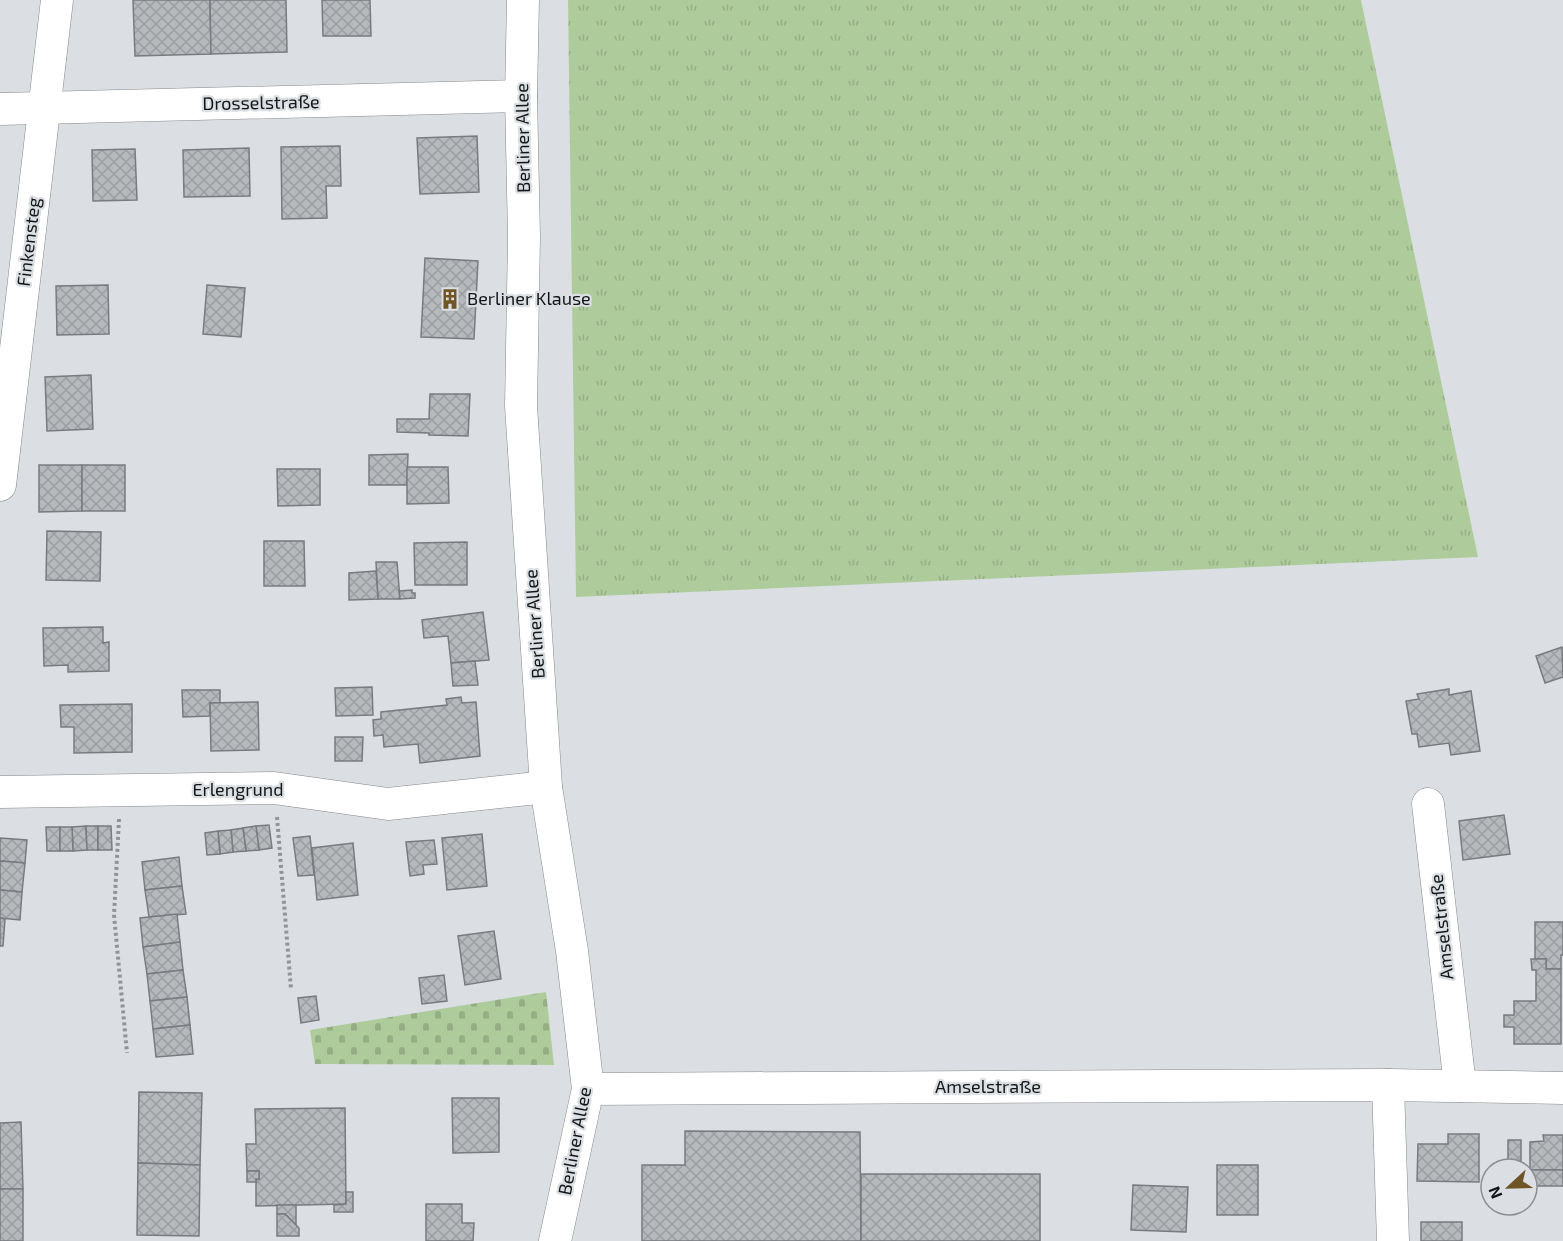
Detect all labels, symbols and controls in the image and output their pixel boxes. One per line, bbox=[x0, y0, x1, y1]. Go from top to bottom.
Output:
street label: Berliner Allee bbox=[510, 83, 534, 193]
street label: Drosselstraße bbox=[202, 90, 320, 114]
street label: Finkensteg bbox=[12, 196, 44, 288]
building icon: Berliner Klause bbox=[438, 287, 462, 311]
place label: Berliner Klause bbox=[467, 287, 591, 309]
street label: Berliner Allee bbox=[519, 569, 549, 680]
street label: Erlengrund bbox=[192, 778, 284, 800]
street label: Amselstraße bbox=[1425, 873, 1457, 981]
street label: Amselstraße bbox=[935, 1075, 1041, 1097]
street label: Berliner Allee bbox=[553, 1085, 595, 1197]
north arrow bbox=[1479, 1157, 1539, 1217]
text: N bbox=[1484, 1184, 1506, 1202]

